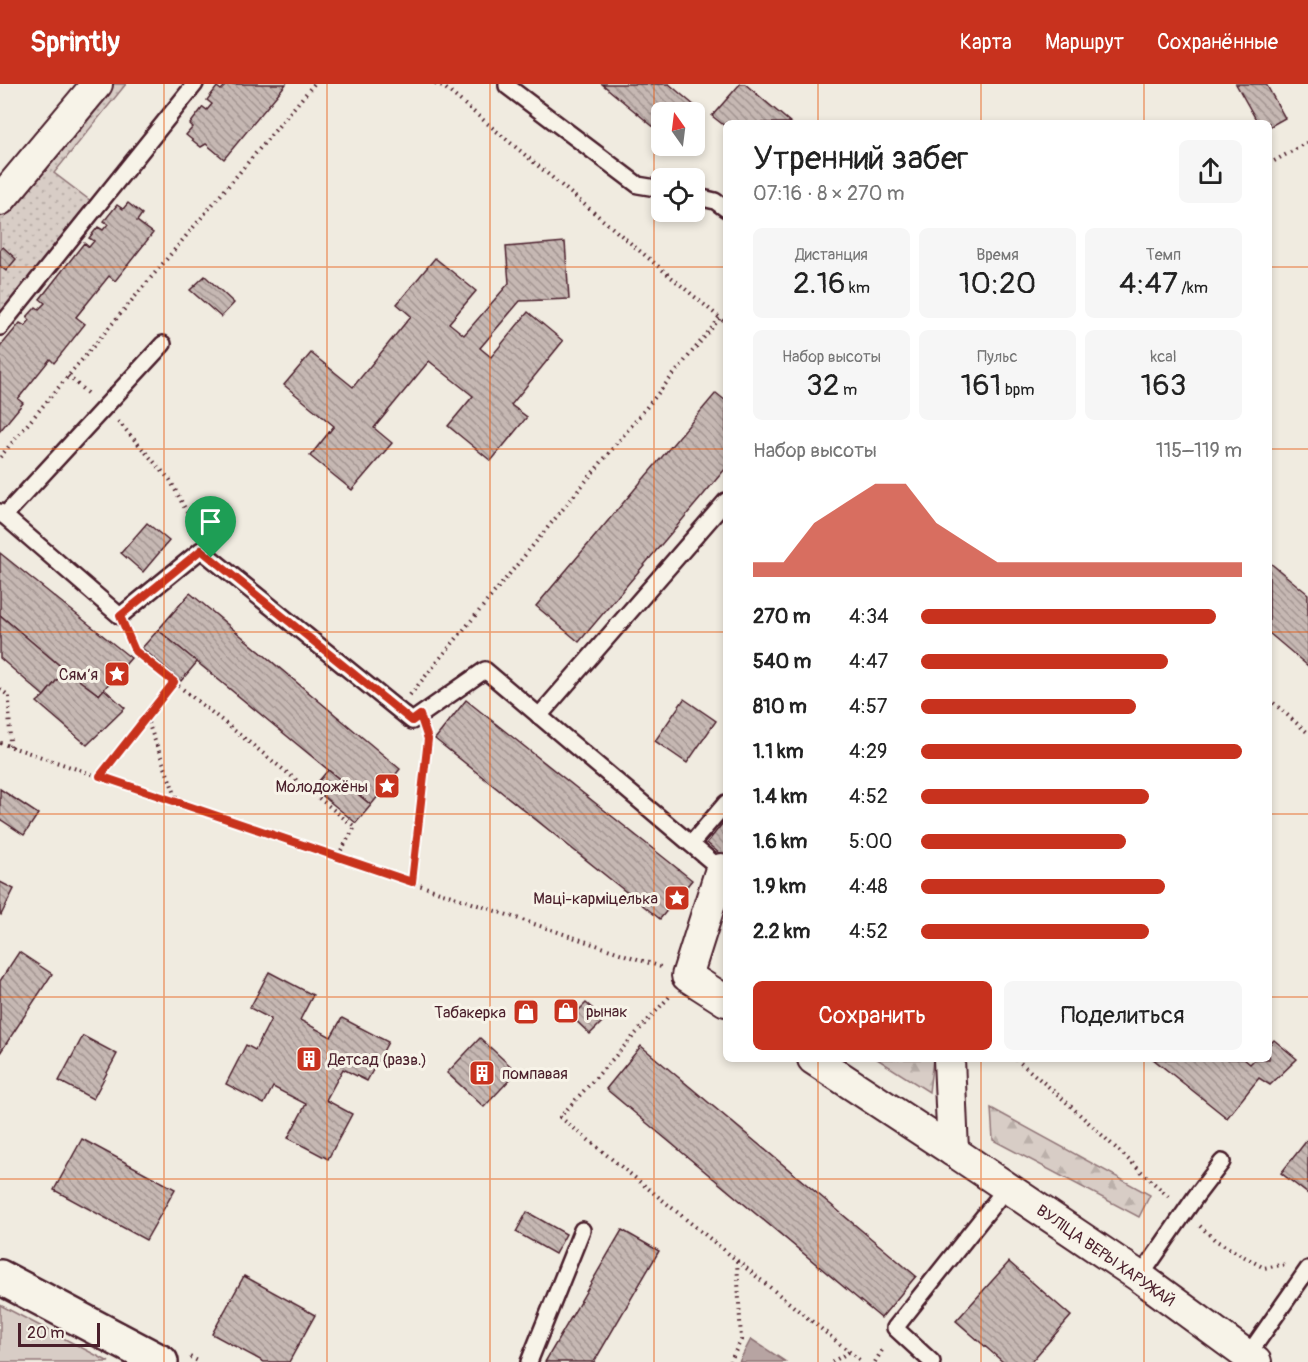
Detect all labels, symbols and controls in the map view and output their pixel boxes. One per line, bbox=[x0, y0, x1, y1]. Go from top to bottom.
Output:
text: Sprintly bbox=[30, 25, 120, 60]
text: Карта bbox=[960, 29, 1012, 56]
text: Маршрут bbox=[1045, 29, 1124, 56]
text: Сохранённые bbox=[1157, 29, 1278, 56]
north arrow bbox=[651, 102, 705, 156]
map controls bbox=[651, 102, 705, 222]
text: Утренний забег bbox=[753, 138, 969, 179]
button: share bbox=[1179, 140, 1242, 203]
button: locate bbox=[651, 168, 705, 222]
text: 07:16 · 8 × 270 m bbox=[753, 181, 904, 206]
text: Дистанция bbox=[795, 245, 868, 265]
text: Время bbox=[976, 245, 1019, 265]
text: Темп bbox=[1146, 245, 1181, 265]
text: 2.16 bbox=[793, 265, 846, 302]
text: 10:20 bbox=[959, 265, 1036, 302]
text: 4:47 bbox=[1119, 265, 1178, 302]
text: km bbox=[846, 278, 870, 298]
text: /km bbox=[1178, 278, 1208, 298]
text: Набор высоты bbox=[782, 347, 881, 367]
text: Пульс bbox=[977, 347, 1018, 367]
text: kcal bbox=[1150, 347, 1177, 367]
text: 32 bbox=[806, 367, 839, 404]
text: 161 bbox=[960, 367, 1001, 404]
text: 163 bbox=[1141, 367, 1186, 404]
text: m bbox=[839, 380, 857, 400]
text: bpm bbox=[1001, 380, 1035, 400]
text: Набор высоты bbox=[753, 438, 877, 463]
text: 115–119 m bbox=[1156, 438, 1242, 463]
pin bbox=[185, 496, 236, 558]
icon: arrive bbox=[194, 505, 227, 538]
text: 270 m bbox=[753, 604, 811, 629]
text: 4:34 bbox=[849, 604, 889, 629]
text: 540 m bbox=[753, 649, 811, 674]
text: 4:47 bbox=[849, 649, 888, 674]
place icon: Сямʼя bbox=[102, 659, 132, 689]
place label: Сямʼя bbox=[59, 665, 98, 685]
text: 810 m bbox=[753, 694, 807, 719]
text: 4:57 bbox=[849, 694, 887, 719]
text: 1.1 km bbox=[753, 739, 803, 764]
text: 4:29 bbox=[849, 739, 887, 764]
place icon: Молодожёны bbox=[372, 771, 402, 801]
place label: Молодожёны bbox=[276, 777, 368, 797]
text: 1.4 km bbox=[753, 784, 807, 809]
text: 4:52 bbox=[849, 784, 888, 809]
text: 1.6 km bbox=[753, 829, 807, 854]
text: 5:00 bbox=[849, 829, 893, 854]
text: 1.9 km bbox=[753, 874, 806, 899]
text: 4:48 bbox=[849, 874, 888, 899]
place icon: Маці-карміцелька bbox=[662, 883, 692, 913]
place label: Маці-карміцелька bbox=[533, 889, 658, 909]
text: 2.2 km bbox=[753, 919, 810, 944]
text: 4:52 bbox=[849, 919, 888, 944]
button: Сохранить bbox=[753, 981, 992, 1050]
button: Поделиться bbox=[1004, 981, 1242, 1050]
shop icon: рынак bbox=[551, 996, 581, 1026]
shop icon: Табакерка bbox=[511, 997, 541, 1027]
place label: рынак bbox=[586, 1002, 628, 1022]
place label: Табакерка bbox=[434, 1003, 506, 1023]
building icon: Детсад (разв.) bbox=[294, 1044, 324, 1074]
place label: Детсад (разв.) bbox=[327, 1050, 427, 1070]
building icon: помпавая bbox=[467, 1058, 497, 1088]
place label: помпавая bbox=[502, 1064, 568, 1084]
street label: ВУЛІЦА ВЕРЫ ХАРУЖАЙ bbox=[1032, 1200, 1179, 1311]
scale bar bbox=[18, 1320, 100, 1348]
text: 20 m bbox=[27, 1323, 65, 1343]

